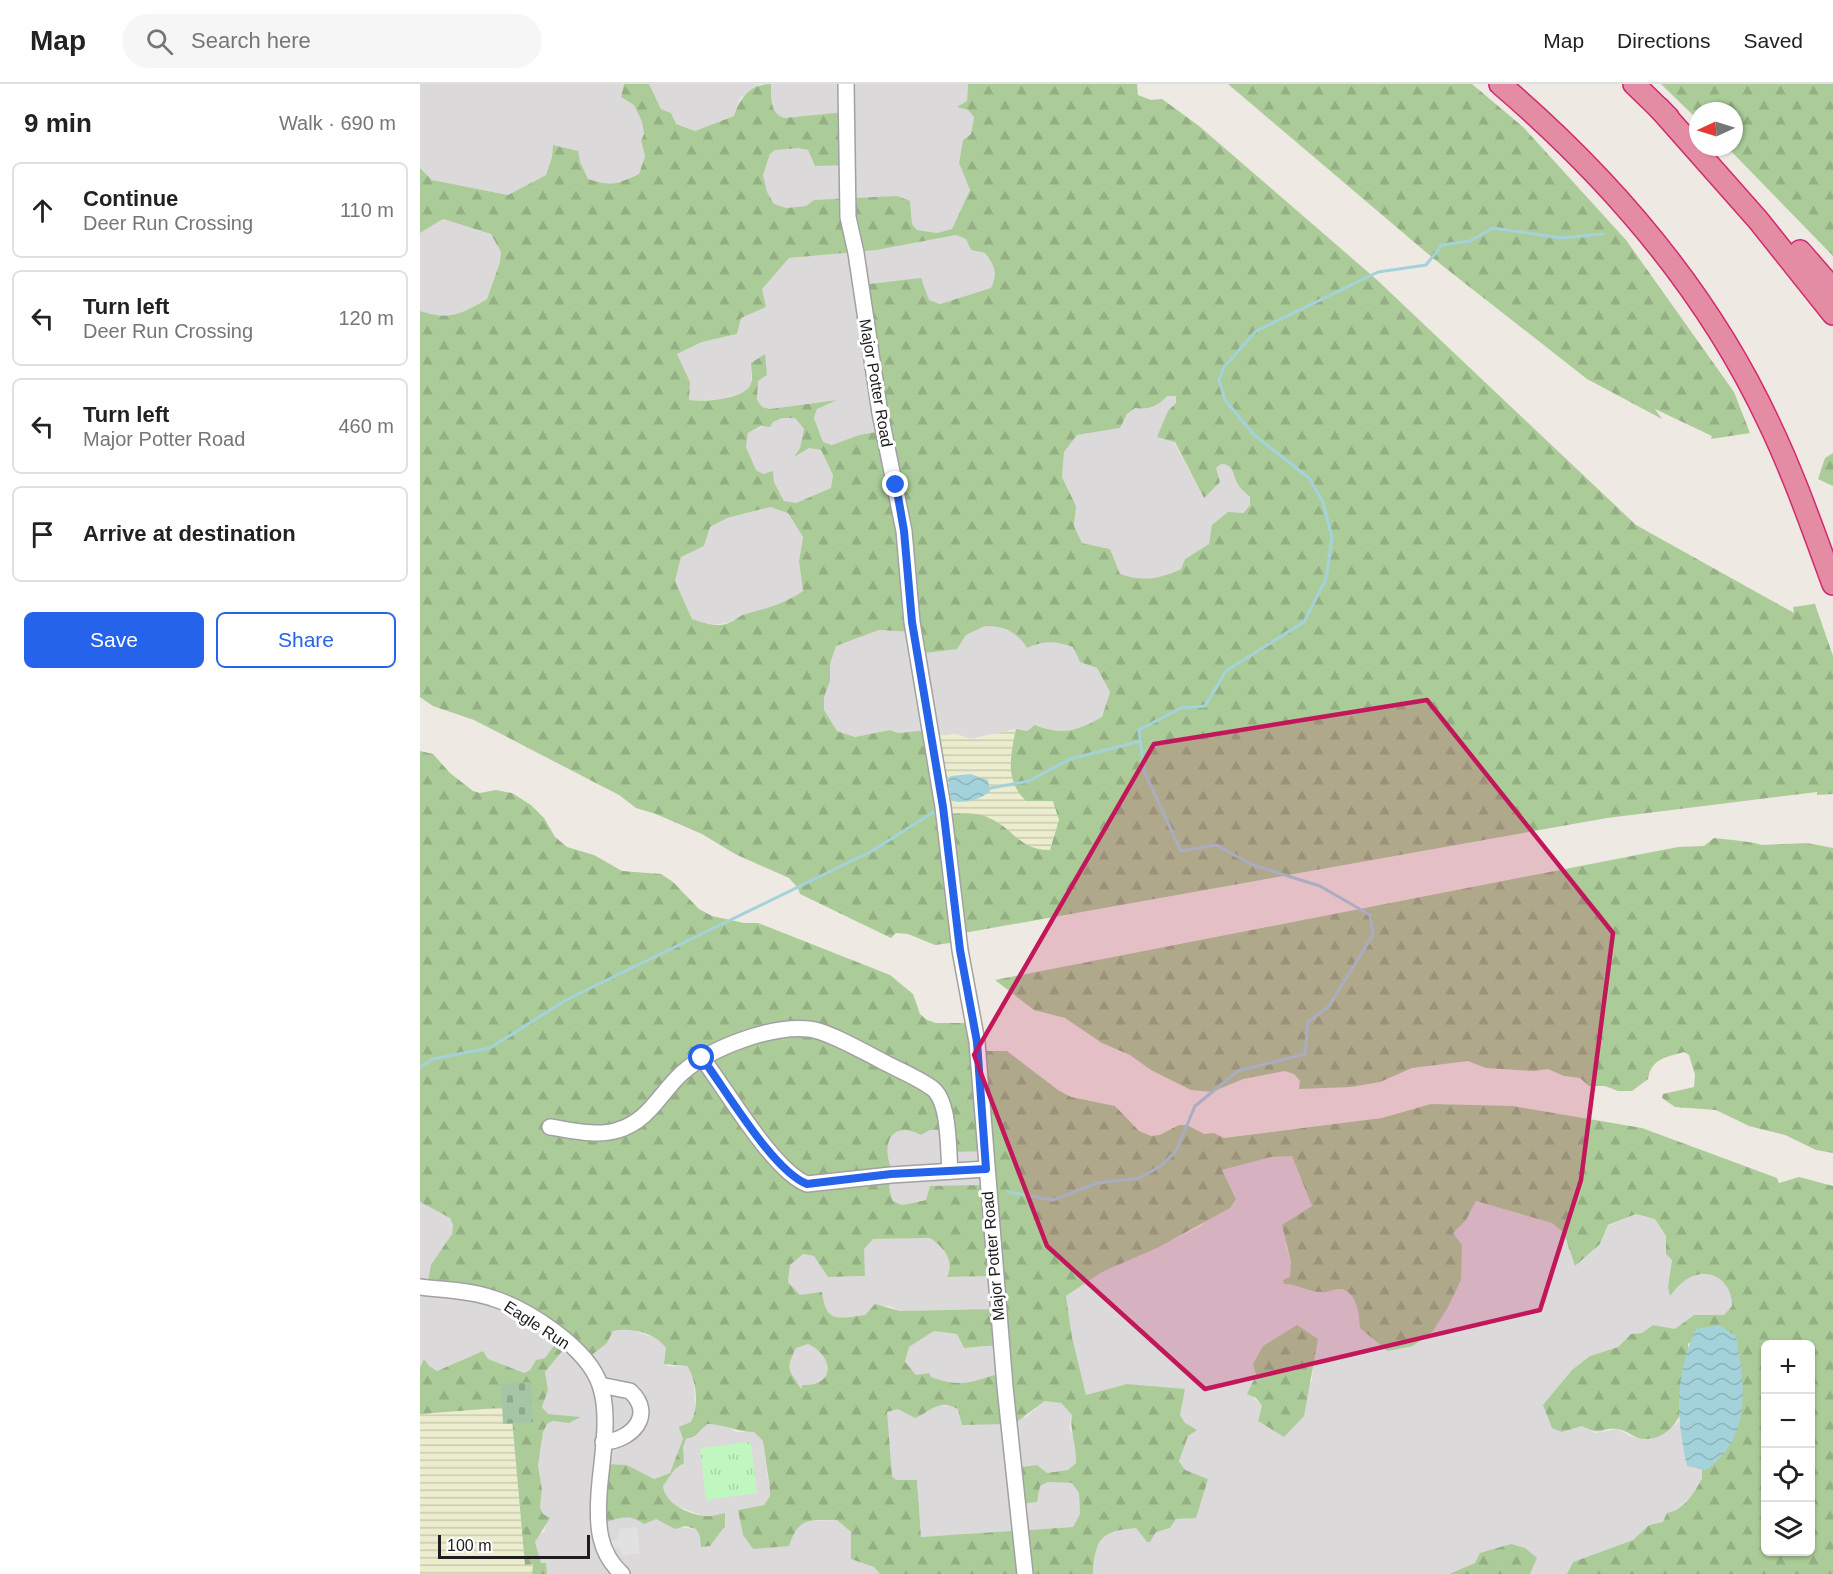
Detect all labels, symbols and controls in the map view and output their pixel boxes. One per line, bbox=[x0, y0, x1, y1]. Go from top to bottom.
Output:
search box bbox=[122, 14, 542, 68]
text: Map bbox=[30, 25, 86, 56]
icon: search bbox=[143, 25, 176, 58]
text: Search here bbox=[191, 28, 311, 53]
text: Map bbox=[1543, 29, 1584, 52]
text: Directions bbox=[1617, 29, 1710, 52]
text: Saved bbox=[1743, 29, 1803, 52]
north arrow bbox=[1689, 102, 1743, 156]
text: 9 min bbox=[24, 108, 92, 138]
text: Walk · 690 m bbox=[279, 112, 396, 134]
text: Continue bbox=[83, 186, 178, 211]
icon: ahead bbox=[26, 194, 59, 227]
text: 110 m bbox=[340, 199, 394, 221]
text: Deer Run Crossing bbox=[83, 212, 253, 234]
text: Turn left bbox=[83, 294, 169, 319]
icon: left bbox=[26, 302, 59, 335]
text: 120 m bbox=[338, 307, 394, 329]
street label: Major Potter Road bbox=[856, 318, 896, 448]
text: Deer Run Crossing bbox=[83, 320, 253, 342]
text: Turn left bbox=[83, 402, 169, 427]
icon: left bbox=[26, 410, 59, 443]
text: 460 m bbox=[338, 415, 394, 437]
text: Major Potter Road bbox=[83, 428, 245, 450]
route end bbox=[882, 471, 908, 497]
icon: arrive bbox=[26, 518, 59, 551]
text: Arrive at destination bbox=[83, 521, 296, 546]
button: Save bbox=[24, 612, 204, 668]
button: Share bbox=[216, 612, 396, 668]
route start bbox=[688, 1044, 714, 1070]
street label: Major Potter Road bbox=[979, 1191, 1007, 1321]
street label: Eagle Run bbox=[501, 1298, 573, 1352]
map controls bbox=[1761, 1340, 1815, 1556]
button: + bbox=[1761, 1340, 1815, 1394]
button: − bbox=[1761, 1394, 1815, 1448]
button: locate bbox=[1761, 1448, 1815, 1502]
button: layers bbox=[1761, 1502, 1815, 1556]
scale bar bbox=[438, 1532, 590, 1560]
text: 100 m bbox=[447, 1537, 491, 1554]

